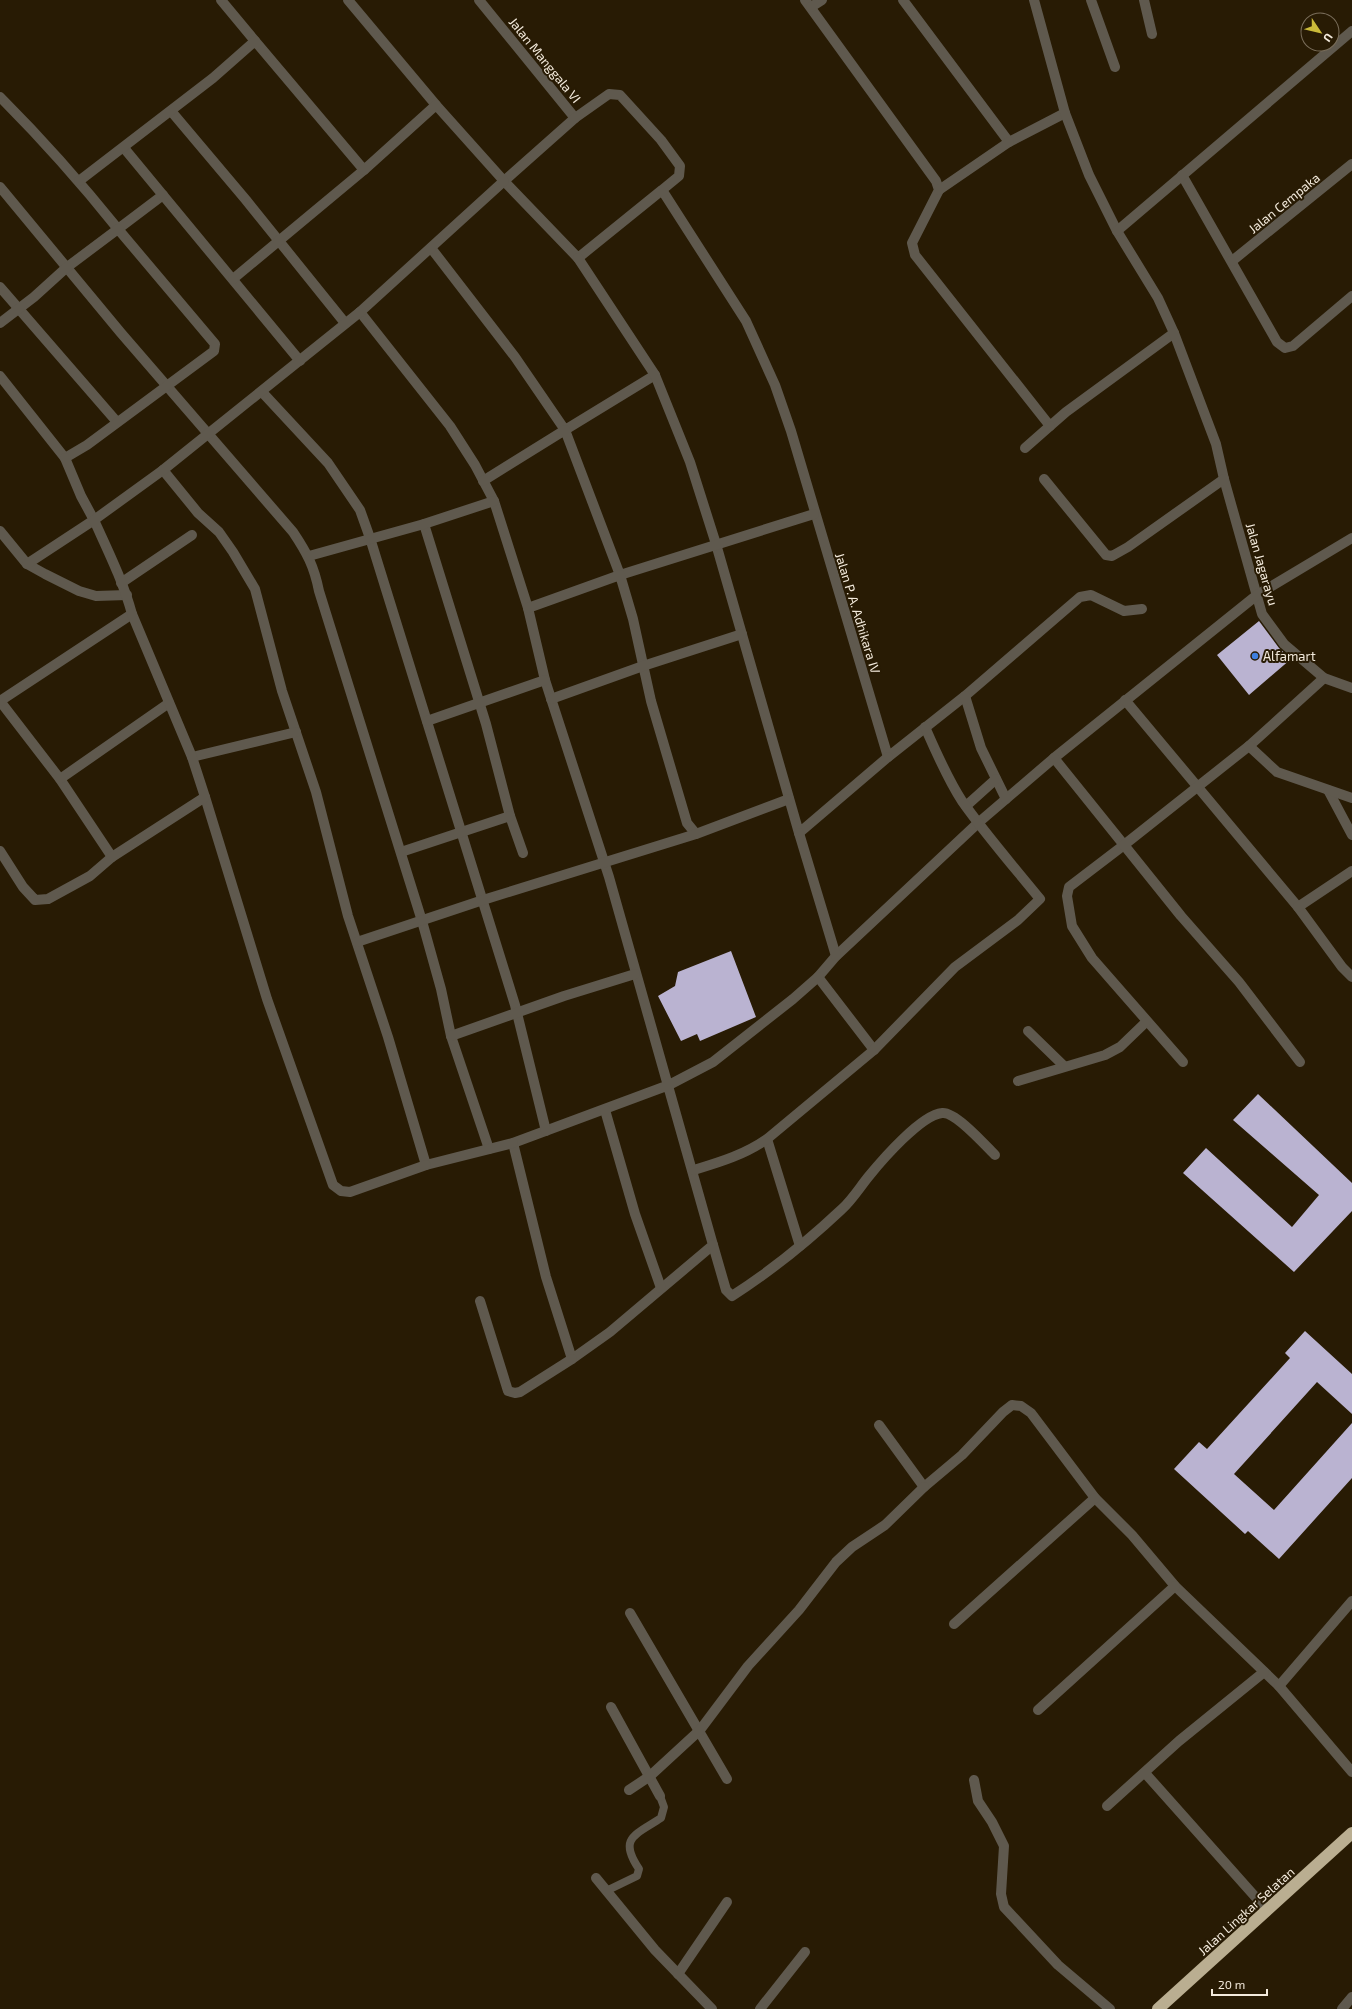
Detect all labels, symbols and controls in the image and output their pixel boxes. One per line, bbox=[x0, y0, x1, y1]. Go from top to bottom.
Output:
north arrow bbox=[1300, 12, 1340, 52]
street label: Jalan Manggala VI bbox=[506, 14, 584, 106]
text: U bbox=[1321, 31, 1336, 45]
street label: Jalan Cempaka bbox=[1245, 169, 1323, 237]
street label: Jalan Jagarayu bbox=[1243, 521, 1281, 607]
street label: Jalan P. A. Adhikara IV bbox=[832, 551, 884, 675]
place label: Alfamart bbox=[1263, 648, 1316, 664]
marker: Alfamart bbox=[1250, 651, 1260, 661]
street label: Jalan Lingkar Selatan bbox=[1194, 1863, 1298, 1959]
scale bar bbox=[1212, 1971, 1267, 1997]
text: 20 m bbox=[1218, 1977, 1245, 1991]

